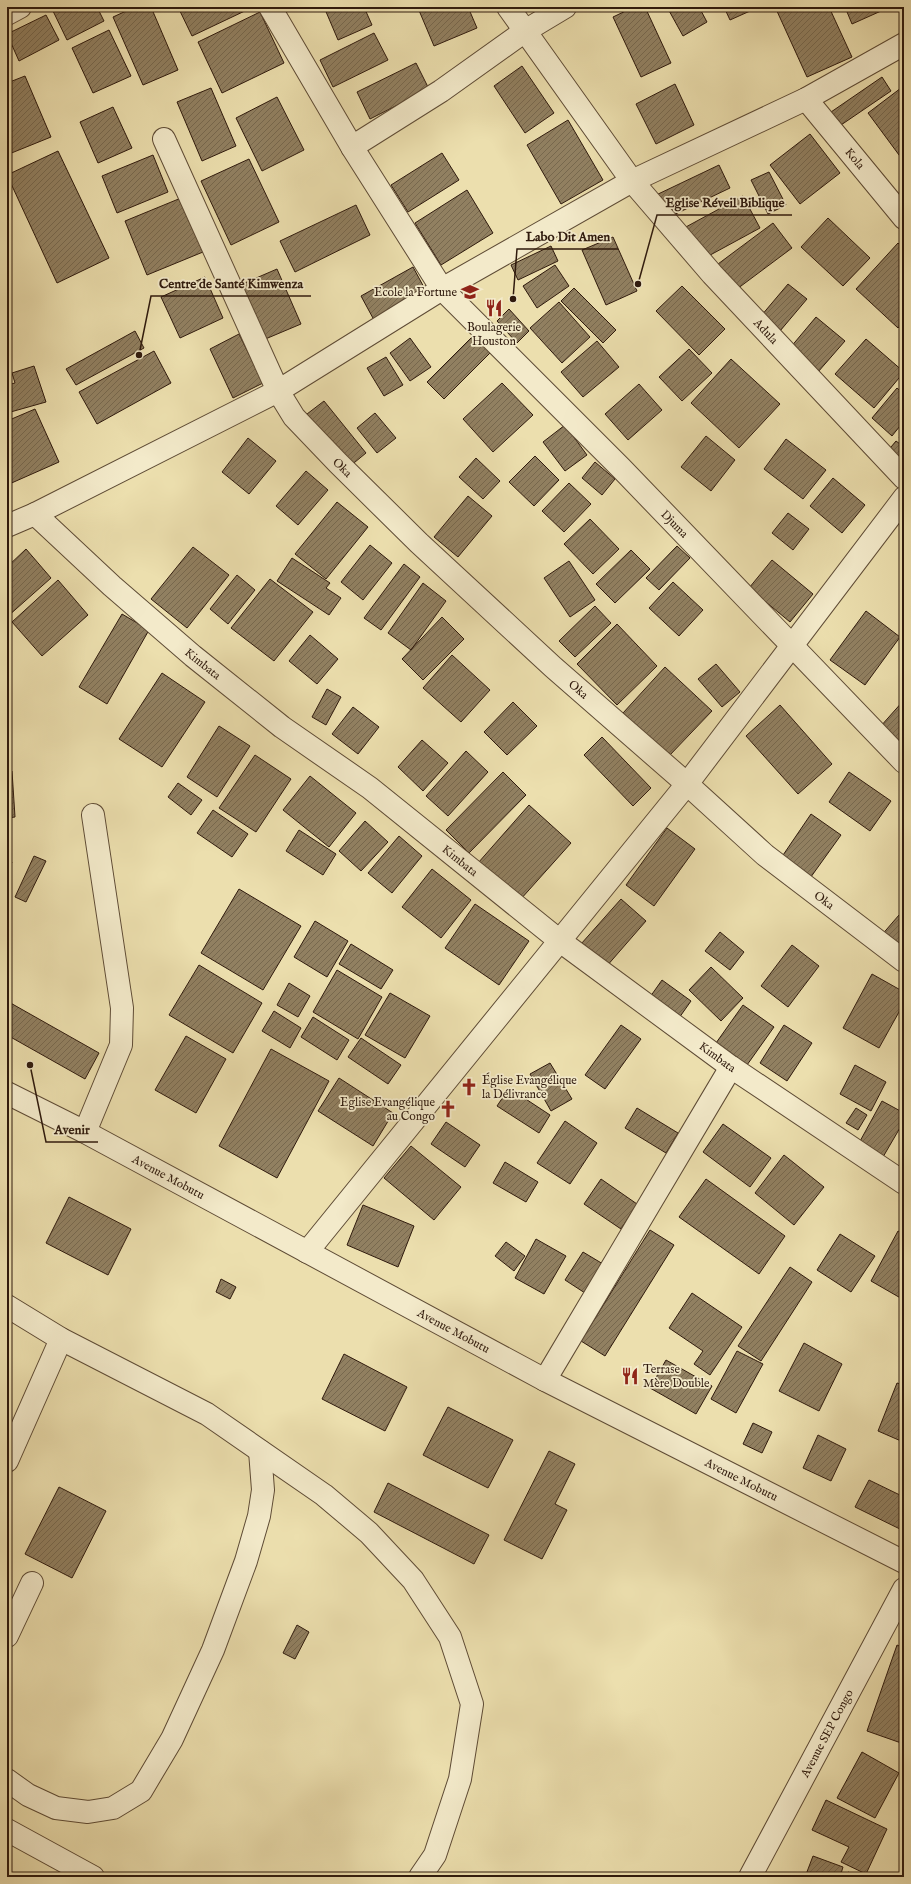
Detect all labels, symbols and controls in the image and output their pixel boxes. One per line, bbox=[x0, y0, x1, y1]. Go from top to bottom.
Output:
street label: Kola bbox=[842, 145, 869, 173]
callout: Eglise Réveil Biblique bbox=[657, 190, 792, 215]
text: Eglise Réveil Biblique bbox=[666, 195, 784, 212]
callout: Labo Dit Amen bbox=[517, 224, 618, 249]
text: Labo Dit Amen bbox=[525, 229, 610, 246]
callout: Centre de Santé Kimwenza bbox=[151, 271, 311, 296]
text: Centre de Santé Kimwenza bbox=[159, 276, 303, 293]
school or university icon: Ecole la Fortune bbox=[460, 282, 480, 302]
place label: Ecole la Fortune bbox=[374, 285, 457, 300]
restaurant icon: Boulagerie Houston bbox=[484, 298, 504, 318]
street label: Adula bbox=[750, 315, 782, 348]
place label: Boulagerie Houston bbox=[467, 320, 522, 349]
street label: Oka bbox=[330, 454, 356, 481]
street label: Djuma bbox=[658, 507, 692, 542]
street label: Kimbata bbox=[182, 645, 225, 683]
street label: Oka bbox=[565, 677, 592, 702]
street label: Kimbata bbox=[439, 841, 482, 880]
street label: Oka bbox=[811, 888, 838, 913]
street label: Kimbata bbox=[696, 1039, 739, 1076]
place label: Église Evangélique la Délivrance bbox=[482, 1072, 577, 1102]
church icon: Église Evangélique la Délivrance bbox=[459, 1077, 479, 1097]
place label: Eglise Evangélique au Congo bbox=[340, 1095, 436, 1124]
church icon: Eglise Evangélique au Congo bbox=[438, 1099, 458, 1119]
callout: Avenir bbox=[46, 1117, 98, 1142]
text: Avenir bbox=[53, 1122, 90, 1139]
street label: Avenue Mobutu bbox=[129, 1151, 207, 1203]
street label: Avenue Mobutu bbox=[414, 1305, 492, 1356]
place label: Terrase Mère Double bbox=[643, 1362, 710, 1391]
restaurant icon: Terrase Mère Double bbox=[620, 1366, 640, 1386]
street label: Avenue Mobutu bbox=[701, 1454, 780, 1504]
street label: Avenue SEP Congo bbox=[797, 1686, 857, 1781]

